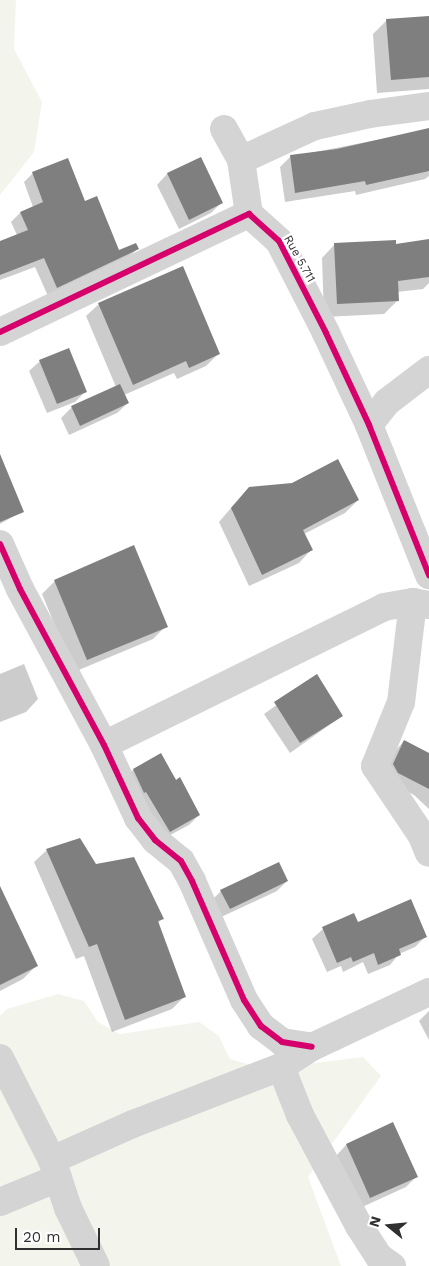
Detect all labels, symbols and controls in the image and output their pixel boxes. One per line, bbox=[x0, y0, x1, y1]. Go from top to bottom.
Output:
street label: Rue 5.711 bbox=[280, 233, 318, 285]
north arrow bbox=[364, 1201, 414, 1251]
text: N bbox=[365, 1214, 384, 1229]
scale bar bbox=[18, 1218, 102, 1250]
text: 20 m bbox=[23, 1228, 61, 1246]

